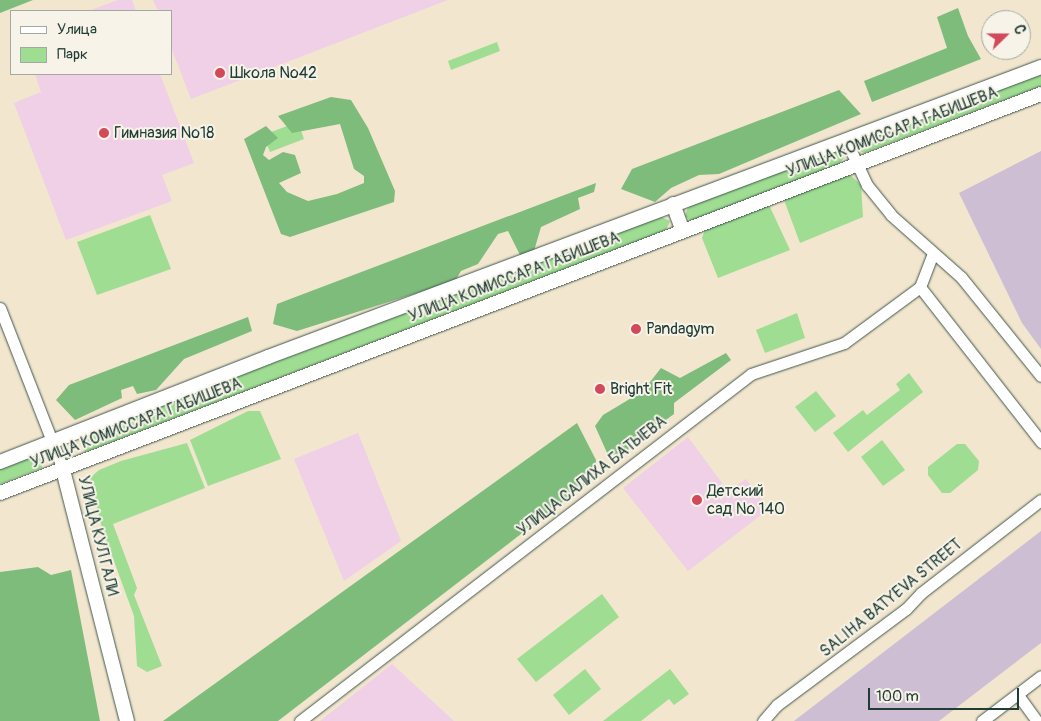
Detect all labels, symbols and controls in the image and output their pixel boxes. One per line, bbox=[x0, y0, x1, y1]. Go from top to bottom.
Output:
legend bbox=[10, 10, 172, 75]
north arrow bbox=[981, 10, 1031, 60]
text: Улица bbox=[57, 20, 97, 39]
text: С bbox=[1010, 22, 1029, 37]
text: Парк bbox=[57, 45, 88, 64]
place label: Школа №42 bbox=[230, 63, 317, 83]
marker: Школа №42 bbox=[214, 67, 226, 79]
street label: УЛИЦА КОМИССАРА ГАБИШЕВА bbox=[784, 83, 1000, 181]
place label: Гимназия №18 bbox=[114, 123, 214, 143]
marker: Гимназия №18 bbox=[98, 127, 110, 139]
street label: УЛИЦА КОМИССАРА ГАБИШЕВА bbox=[406, 228, 622, 326]
place label: Pandagym bbox=[646, 319, 715, 339]
marker: Pandagym bbox=[630, 323, 642, 335]
street label: УЛИЦА КОМИССАРА ГАБИШЕВА bbox=[28, 374, 244, 472]
place label: Bright Fit bbox=[610, 379, 672, 399]
marker: Bright Fit bbox=[594, 383, 606, 395]
street label: УЛИЦА САЛИХА БАТЫЕВА bbox=[514, 412, 670, 540]
street label: УЛИЦА КУЛ ГАЛИ bbox=[74, 474, 122, 598]
place label: Детский сад № 140 bbox=[707, 481, 785, 519]
marker: Детский сад № 140 bbox=[691, 494, 703, 506]
street label: SALIHA BATYEVA STREET bbox=[816, 535, 966, 661]
scale bar bbox=[871, 678, 1022, 710]
text: 100 m bbox=[876, 687, 919, 706]

